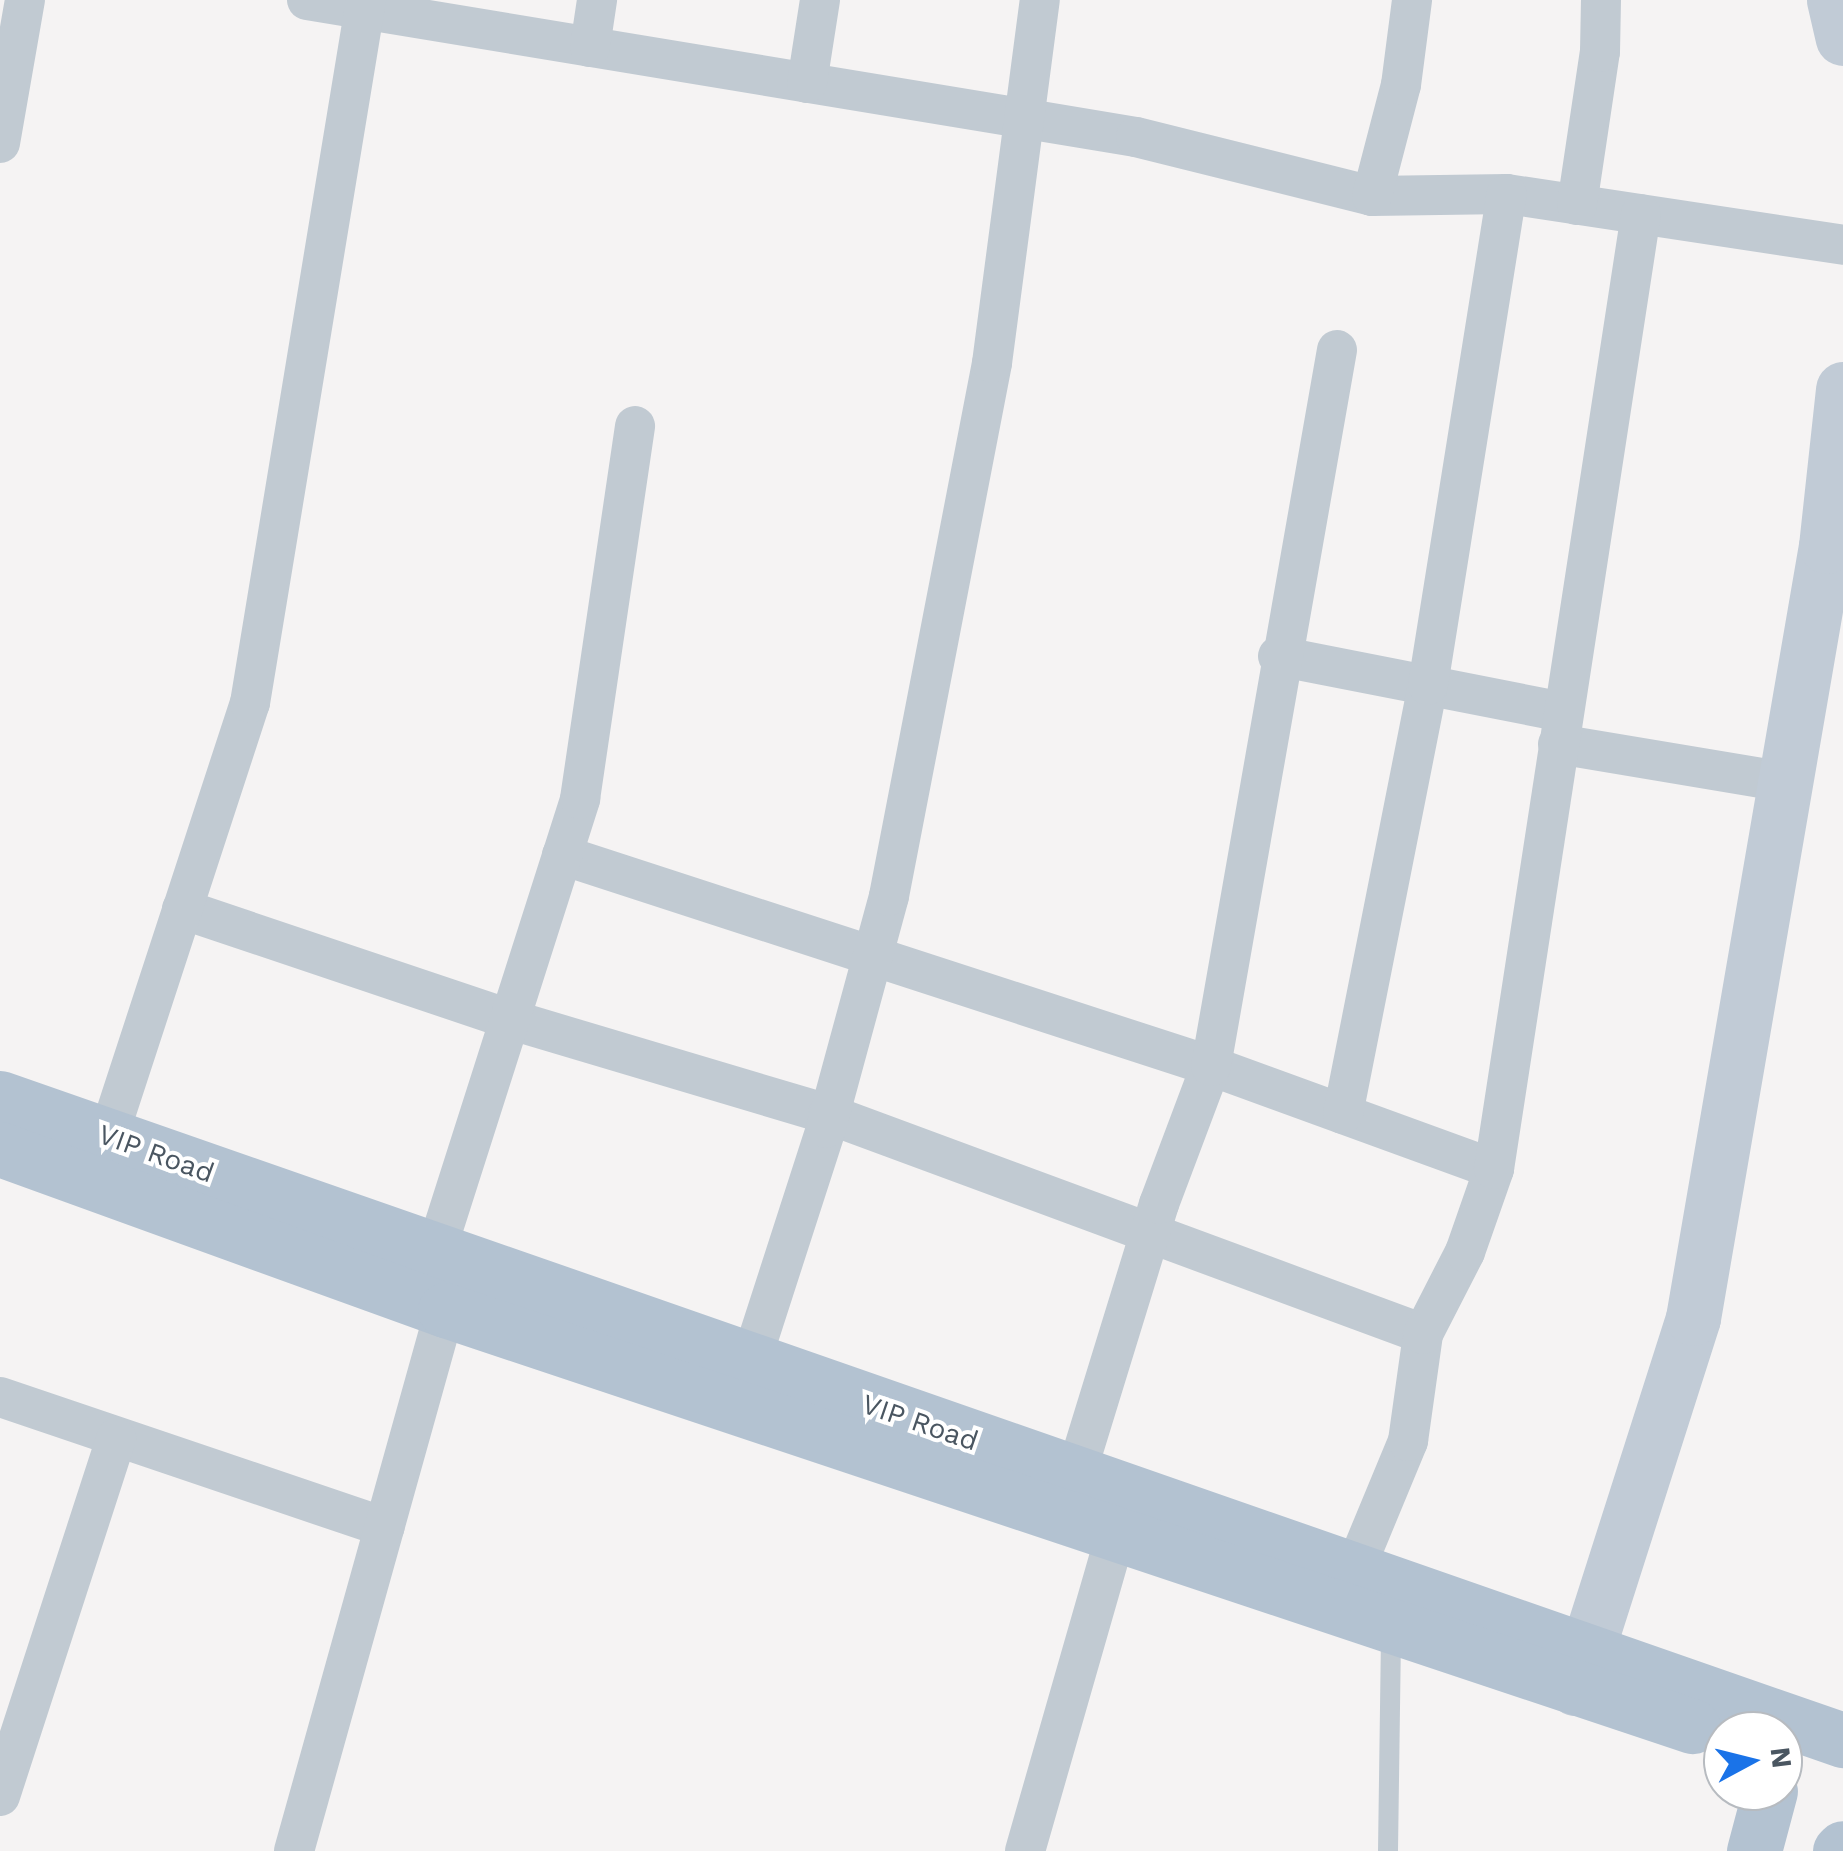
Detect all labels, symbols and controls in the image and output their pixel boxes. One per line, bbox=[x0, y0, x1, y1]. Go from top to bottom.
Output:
street label: VIP Road bbox=[93, 1117, 219, 1191]
street label: VIP Road bbox=[857, 1387, 983, 1459]
north arrow bbox=[1703, 1711, 1803, 1811]
text: N bbox=[1764, 1745, 1799, 1770]

